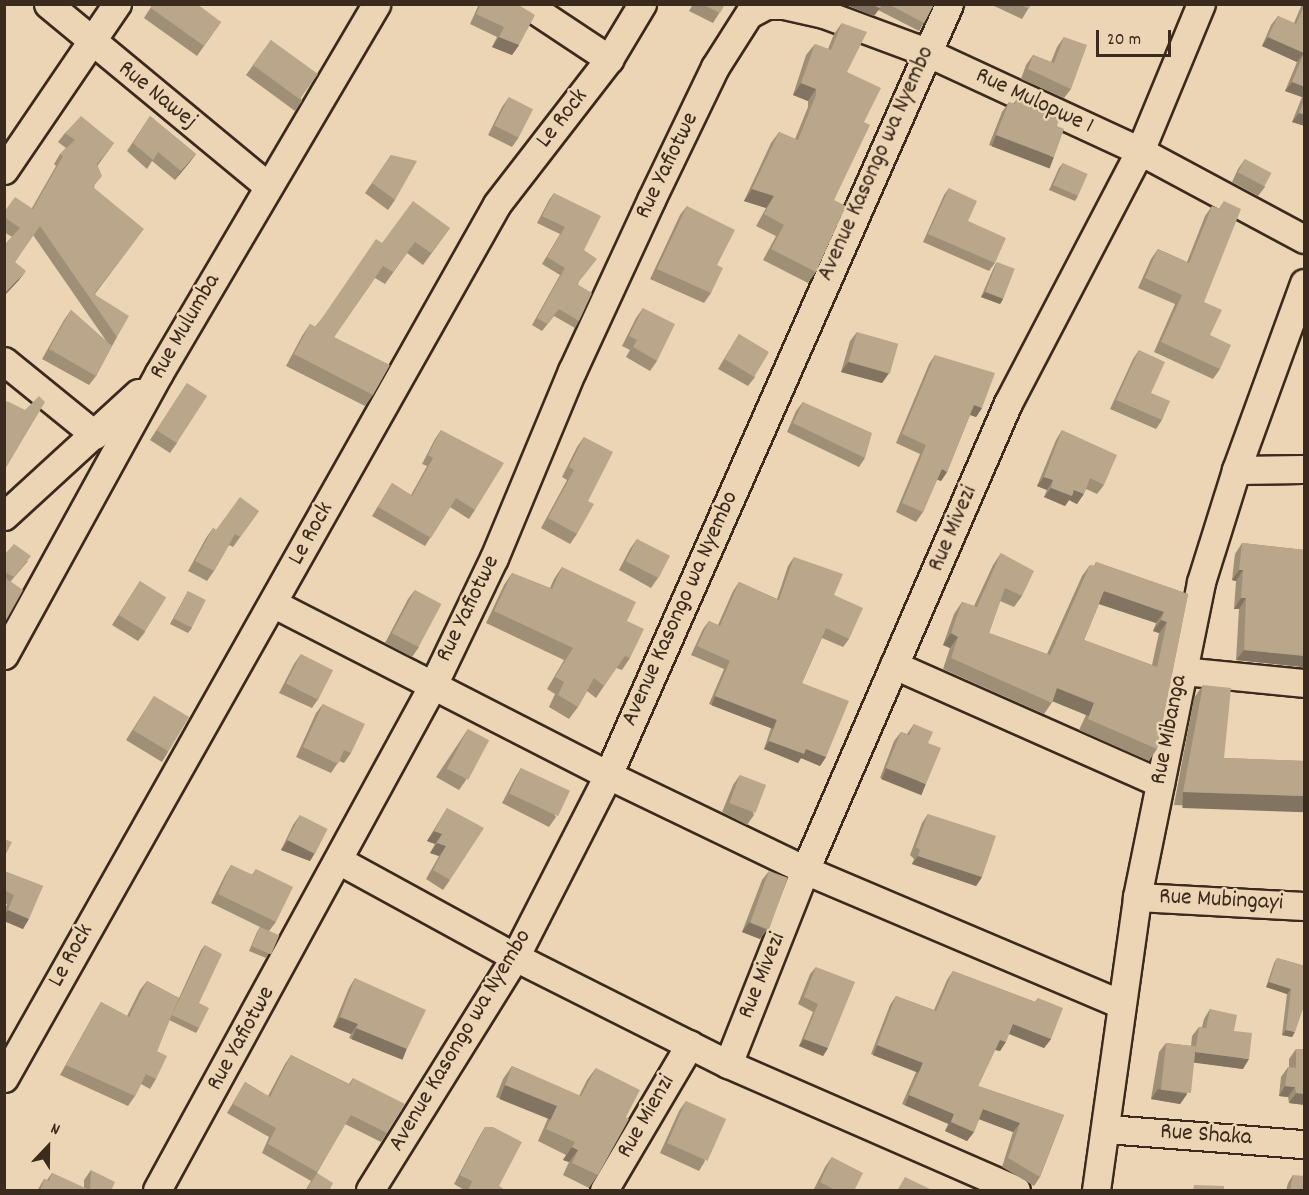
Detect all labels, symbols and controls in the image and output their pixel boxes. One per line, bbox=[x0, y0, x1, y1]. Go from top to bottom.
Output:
scale bar bbox=[1099, 18, 1174, 56]
text: 20 m bbox=[1107, 28, 1141, 53]
street label: Avenue Kasongo wa Nyembo bbox=[812, 42, 942, 286]
street label: Rue Nawej bbox=[112, 55, 202, 137]
street label: Rue Mulopwe 1 bbox=[970, 62, 1098, 142]
street label: Le Rock bbox=[531, 83, 595, 155]
street label: Rue Yafiotwe bbox=[630, 108, 706, 224]
street label: Rue Mulumba bbox=[144, 269, 228, 385]
street label: Rue Mivezi bbox=[923, 482, 985, 576]
street label: Avenue Kasongo wa Nyembo bbox=[616, 487, 746, 731]
street label: Le Rock bbox=[283, 497, 341, 571]
street label: Rue Yafiotwe bbox=[431, 551, 507, 667]
street label: Rue Mibanga bbox=[1145, 673, 1195, 787]
street label: Rue Mubingayi bbox=[1158, 883, 1284, 919]
street label: Le Rock bbox=[43, 919, 101, 993]
street label: Avenue Kasongo wa Nyembo bbox=[383, 925, 539, 1157]
street label: Rue Mivezi bbox=[733, 929, 793, 1023]
street label: Rue Yafiotwe bbox=[202, 982, 282, 1096]
street label: Rue Mienzi bbox=[612, 1070, 682, 1164]
north arrow bbox=[18, 1117, 78, 1177]
text: N bbox=[47, 1118, 63, 1142]
street label: Rue Shaka bbox=[1159, 1118, 1253, 1154]

